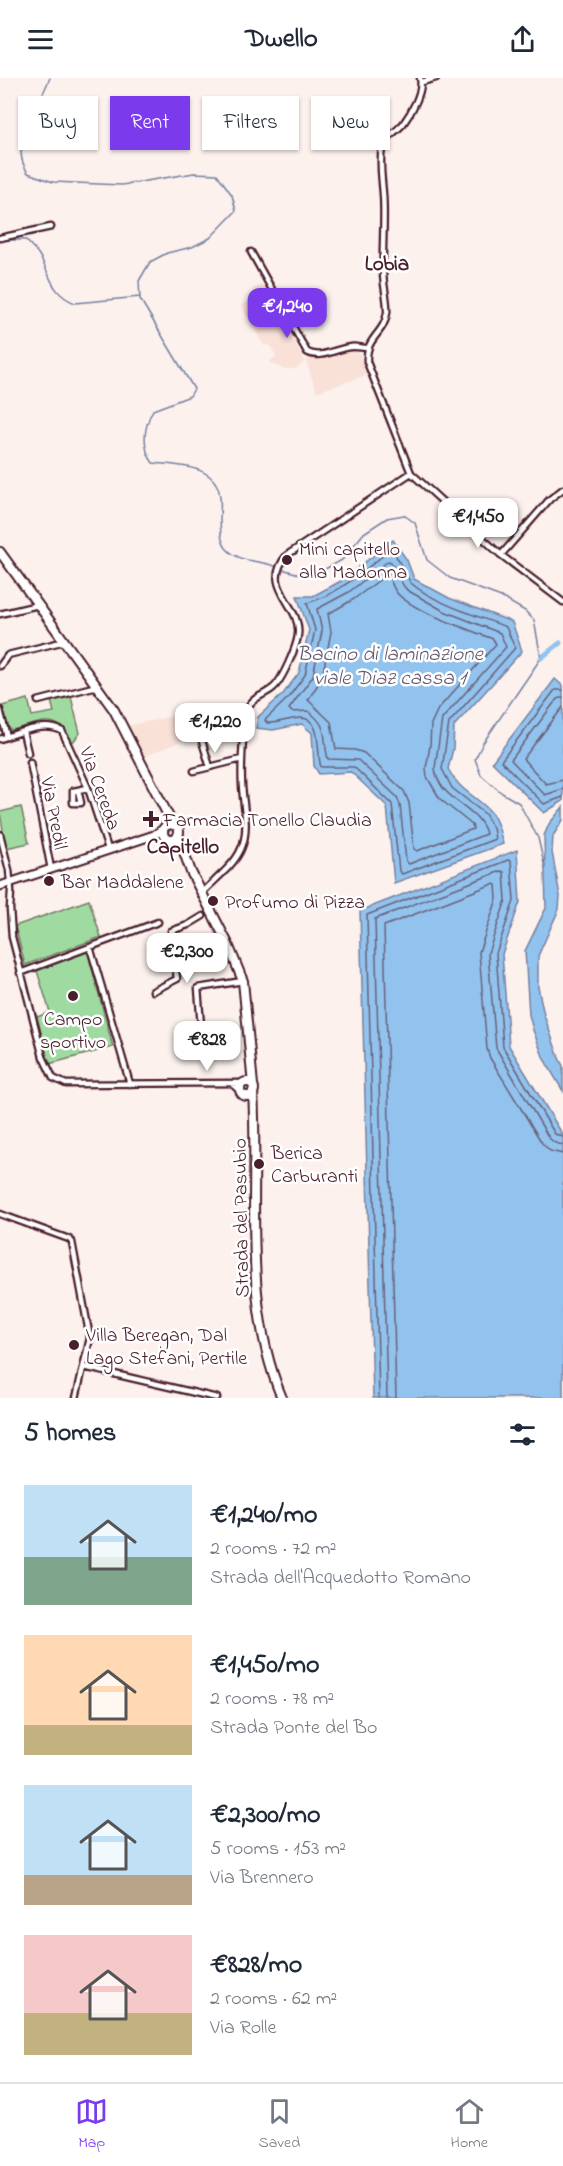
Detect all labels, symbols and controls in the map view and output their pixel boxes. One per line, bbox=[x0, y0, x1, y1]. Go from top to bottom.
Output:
text: Dwello bbox=[245, 20, 318, 59]
icon: menu bbox=[24, 23, 57, 56]
icon: share bbox=[506, 23, 539, 56]
chip: Buy bbox=[18, 96, 98, 150]
chip: Rent bbox=[110, 96, 190, 150]
chip: Filters bbox=[202, 96, 299, 150]
chip: New bbox=[311, 96, 390, 150]
district label: Lobia bbox=[365, 250, 409, 280]
pin: €1,240 bbox=[238, 288, 336, 339]
text: €1,240 bbox=[262, 293, 312, 322]
pin: €1,450 bbox=[429, 498, 527, 549]
text: €1,450 bbox=[452, 503, 504, 532]
place label: Mini capitello alla Madonna bbox=[299, 536, 407, 588]
marker: Mini capitello alla Madonna bbox=[280, 553, 294, 567]
water label: Bacino di laminazione viale Diaz cassa 1 bbox=[297, 640, 484, 694]
pin: €1,220 bbox=[166, 703, 264, 754]
text: €1,220 bbox=[189, 708, 241, 737]
street label: Via Cereda bbox=[70, 742, 127, 835]
street label: Via Predil bbox=[31, 774, 74, 852]
place label: Farmacia Tonello Claudia bbox=[162, 807, 372, 836]
marker: Farmacia Tonello Claudia bbox=[144, 812, 158, 826]
district label: Capitello bbox=[147, 833, 219, 863]
place label: Bar Maddalene bbox=[60, 869, 184, 898]
marker: Bar Maddalene bbox=[42, 874, 56, 888]
place label: Profumo di Pizza bbox=[225, 889, 365, 918]
marker: Profumo di Pizza bbox=[206, 894, 220, 908]
pin: €2,300 bbox=[138, 933, 236, 984]
text: €2,300 bbox=[161, 938, 213, 967]
marker: Campo sportivo bbox=[66, 989, 80, 1003]
place label: Campo sportivo bbox=[40, 1006, 106, 1058]
pin: €828 bbox=[171, 1021, 243, 1072]
text: €828 bbox=[188, 1026, 226, 1055]
street label: Strada del Pasubio bbox=[227, 1138, 258, 1298]
place label: Berica Carburanti bbox=[270, 1140, 358, 1192]
marker: Berica Carburanti bbox=[252, 1157, 266, 1171]
place label: Villa Beregan, Dal Lago Stefani, Pertile bbox=[85, 1322, 247, 1375]
marker: Villa Beregan, Dal Lago Stefani, Pertile bbox=[67, 1338, 81, 1352]
text: 5 homes bbox=[24, 1415, 116, 1453]
icon: filters bbox=[506, 1418, 539, 1451]
text: €1,240/mo bbox=[210, 1497, 317, 1535]
icon: home bbox=[72, 1509, 144, 1581]
text: 2 rooms · 72 m² bbox=[210, 1535, 337, 1564]
text: Strada dell'Acquedotto Romano bbox=[210, 1564, 471, 1593]
text: €1,450/mo bbox=[210, 1647, 319, 1685]
icon: home bbox=[72, 1659, 144, 1731]
text: 2 rooms · 78 m² bbox=[210, 1685, 334, 1714]
text: Strada Ponte del Bo bbox=[210, 1714, 377, 1743]
text: €2,300/mo bbox=[210, 1797, 320, 1835]
icon: home bbox=[72, 1809, 144, 1881]
text: 5 rooms · 153 m² bbox=[210, 1835, 346, 1864]
text: Via Brennero bbox=[210, 1864, 314, 1893]
text: €828/mo bbox=[210, 1947, 302, 1985]
icon: home bbox=[72, 1959, 144, 2031]
text: 2 rooms · 62 m² bbox=[210, 1985, 337, 2014]
text: Via Rolle bbox=[210, 2014, 276, 2043]
tab: Map bbox=[75, 2095, 108, 2155]
tab: Saved bbox=[259, 2095, 300, 2155]
tab: Home bbox=[451, 2095, 488, 2155]

